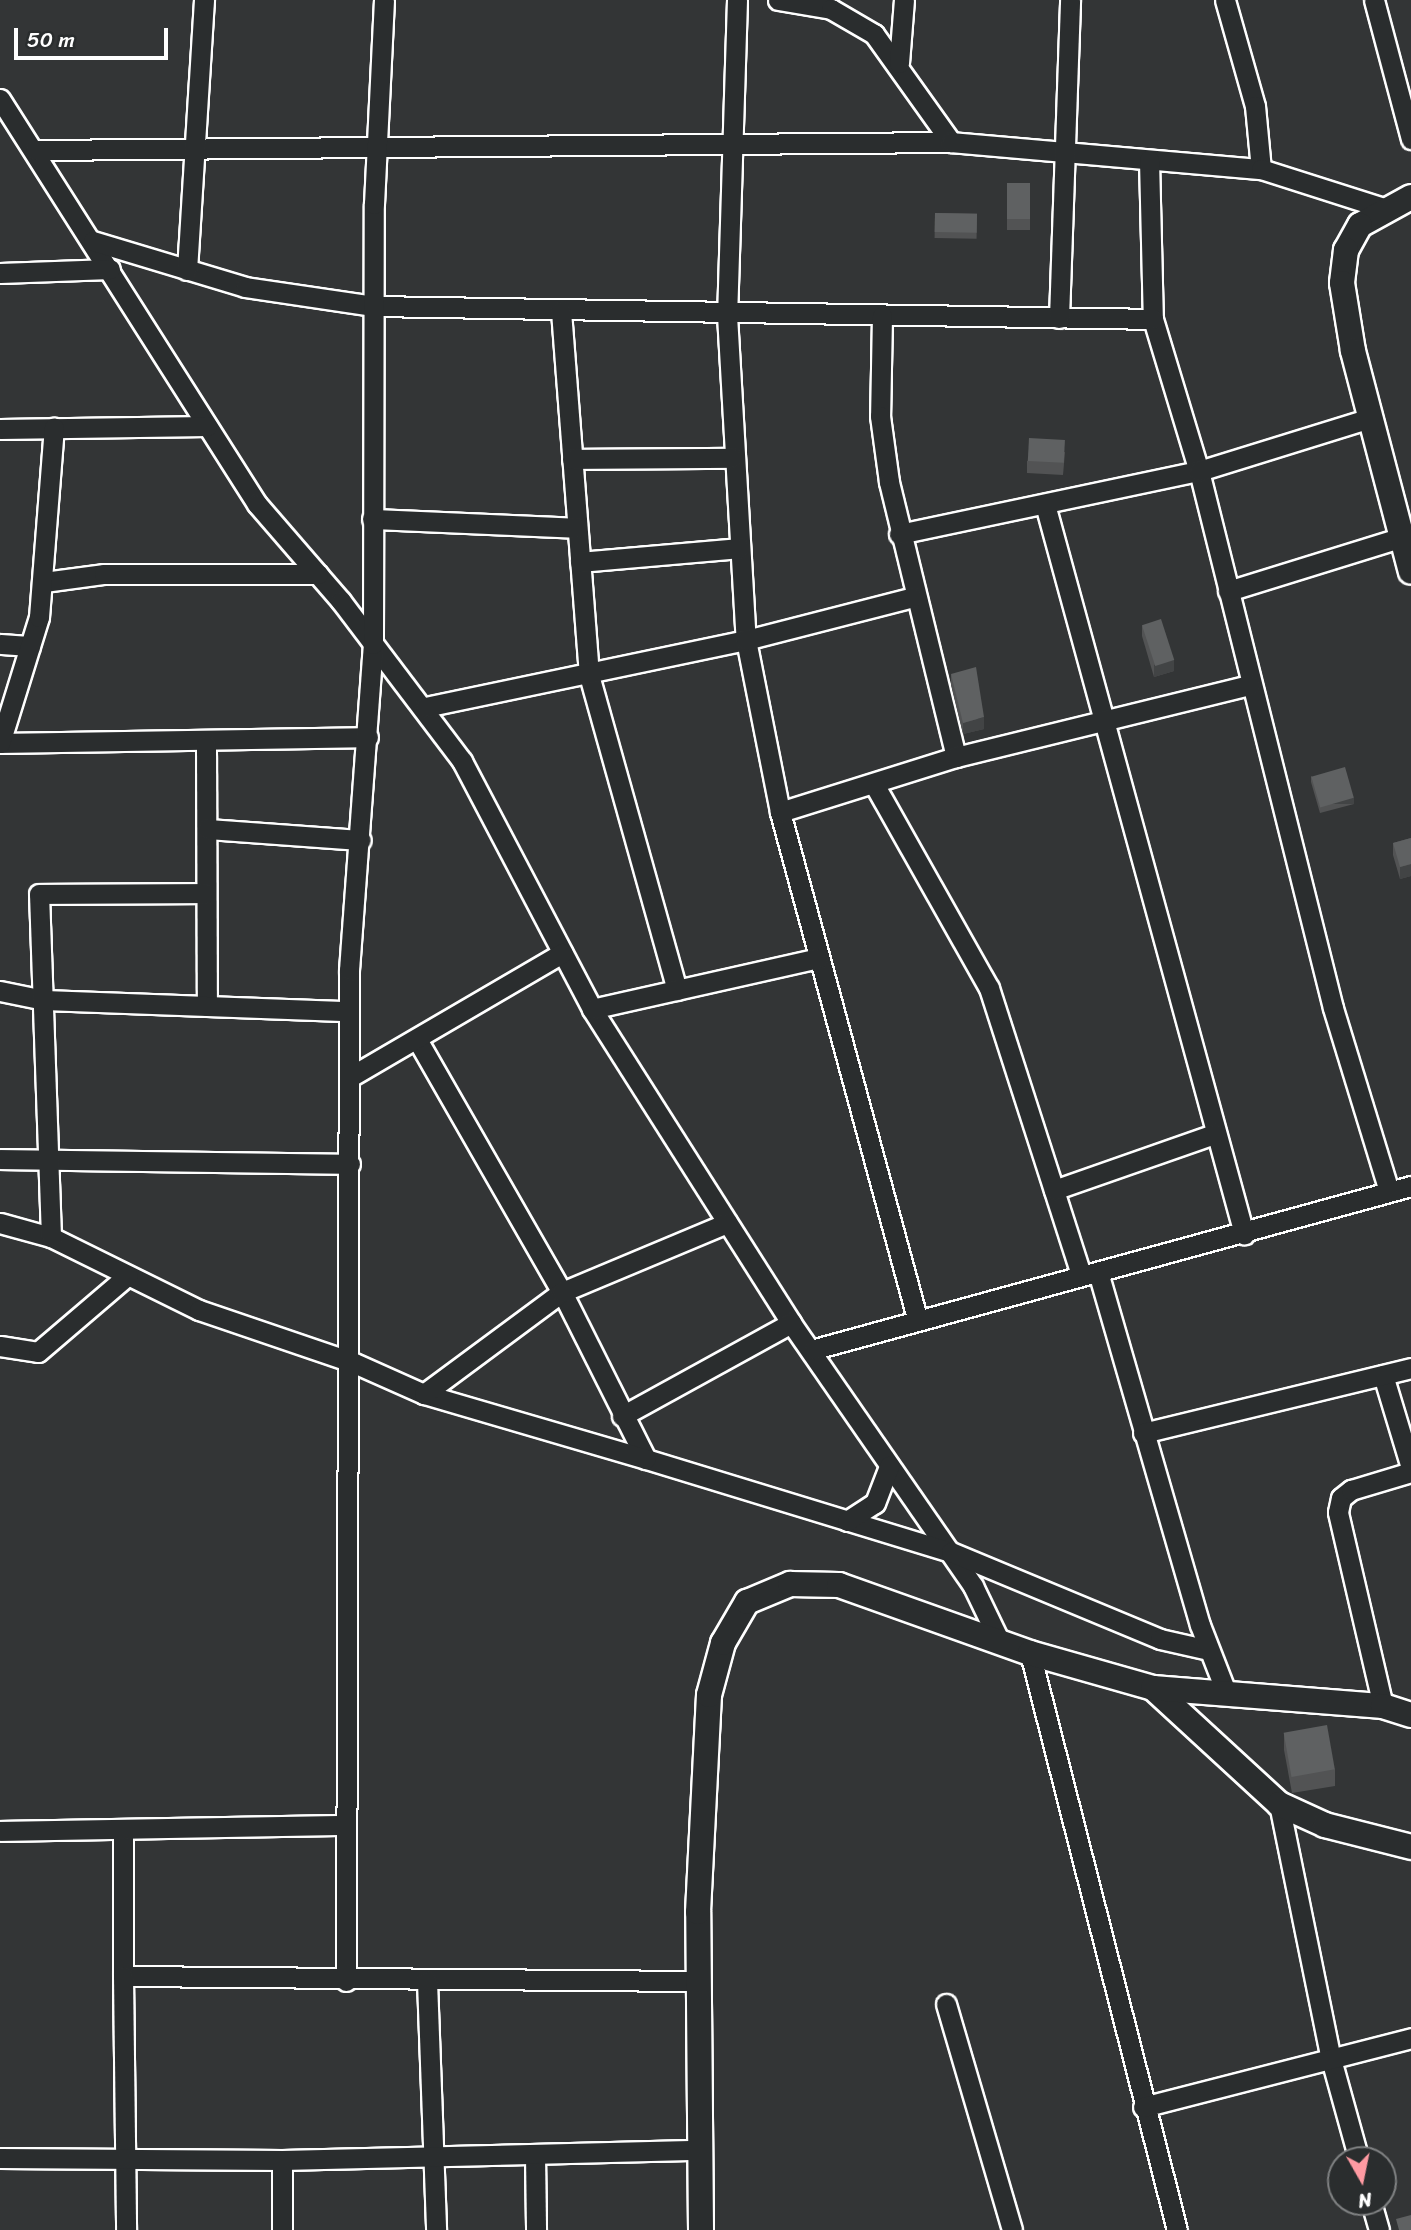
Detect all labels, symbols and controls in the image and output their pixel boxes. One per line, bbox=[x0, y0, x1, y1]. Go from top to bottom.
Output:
scale bar bbox=[18, 14, 172, 58]
text: 50 m bbox=[27, 21, 75, 59]
north arrow bbox=[1327, 2146, 1397, 2216]
text: N bbox=[1356, 2183, 1374, 2218]

